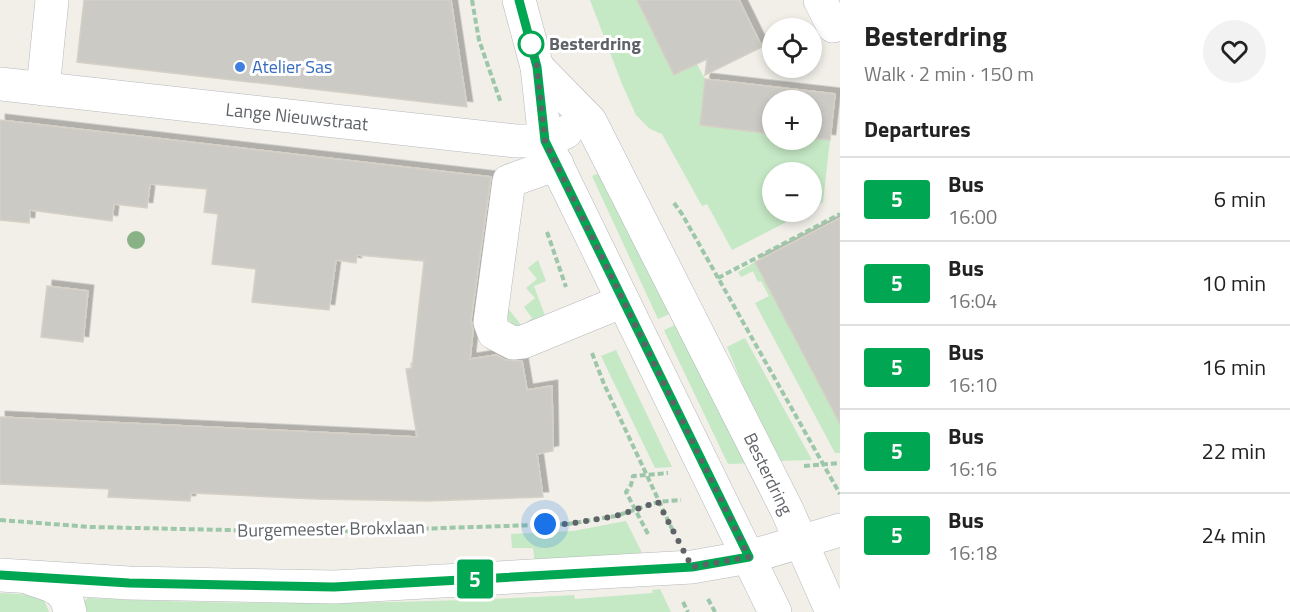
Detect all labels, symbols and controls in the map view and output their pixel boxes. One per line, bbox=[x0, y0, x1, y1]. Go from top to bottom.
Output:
text: Besterdring bbox=[864, 14, 1007, 57]
map controls bbox=[762, 18, 822, 222]
button: locate bbox=[762, 18, 822, 78]
button: heart bbox=[1203, 20, 1266, 83]
place label: Besterdring bbox=[549, 30, 641, 57]
marker: Besterdring bbox=[518, 31, 544, 57]
place label: Atelier Sas bbox=[252, 53, 332, 80]
text: Walk · 2 min · 150 m bbox=[864, 58, 1034, 89]
marker: Atelier Sas bbox=[233, 60, 247, 74]
button: + bbox=[762, 90, 822, 150]
street label: Lange Nieuwstraat bbox=[224, 96, 370, 137]
text: Departures bbox=[864, 112, 971, 146]
button: − bbox=[762, 162, 822, 222]
text: Bus bbox=[948, 167, 984, 201]
text: 6 min bbox=[1214, 182, 1266, 216]
text: 5 bbox=[891, 183, 903, 215]
text: 16:00 bbox=[948, 201, 997, 232]
text: Bus bbox=[948, 251, 984, 285]
text: 10 min bbox=[1201, 266, 1266, 300]
text: 5 bbox=[891, 267, 903, 299]
text: 16:04 bbox=[948, 285, 997, 316]
text: Bus bbox=[948, 335, 984, 369]
text: 16 min bbox=[1201, 350, 1266, 384]
text: 5 bbox=[891, 351, 903, 383]
text: 16:10 bbox=[948, 369, 997, 400]
text: Bus bbox=[948, 419, 984, 453]
street label: Besterdring bbox=[737, 428, 800, 519]
text: 22 min bbox=[1201, 434, 1266, 468]
text: 5 bbox=[891, 435, 903, 467]
text: 16:16 bbox=[948, 453, 997, 484]
text: Bus bbox=[948, 503, 984, 537]
your location bbox=[530, 509, 560, 539]
street label: Burgemeester Brokxlaan bbox=[237, 513, 425, 544]
text: 24 min bbox=[1201, 518, 1266, 552]
text: 5 bbox=[891, 519, 903, 551]
text: 16:18 bbox=[948, 537, 997, 568]
line badge: 5 bbox=[456, 560, 494, 598]
text: 5 bbox=[469, 563, 481, 595]

